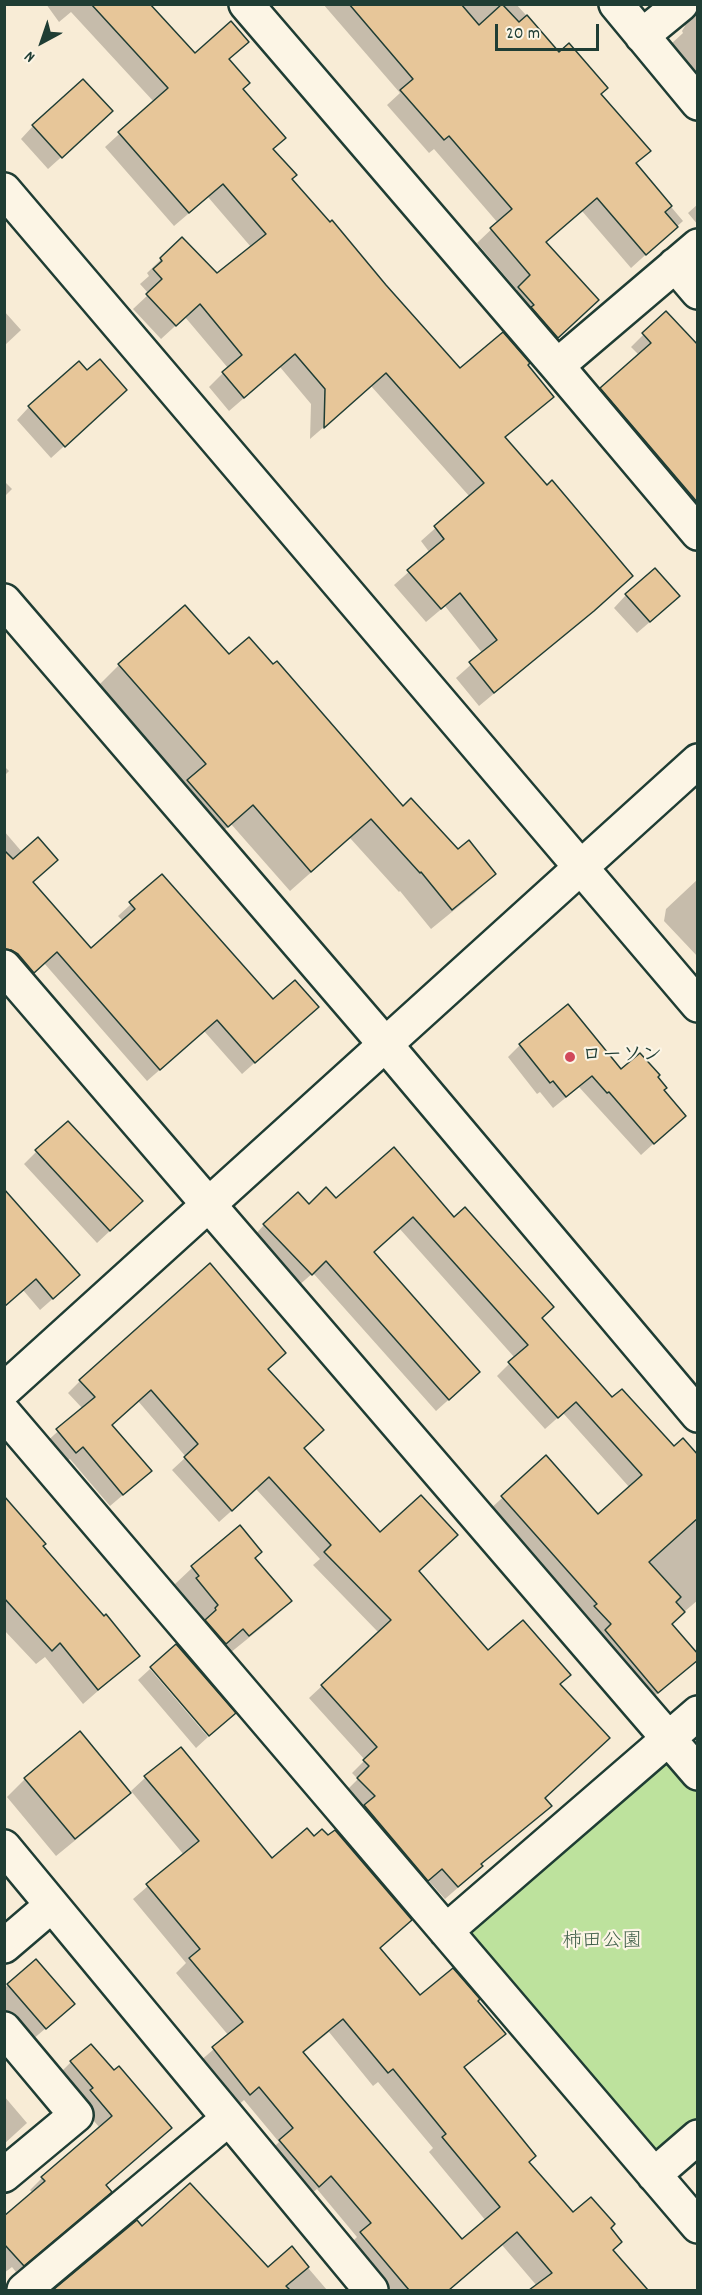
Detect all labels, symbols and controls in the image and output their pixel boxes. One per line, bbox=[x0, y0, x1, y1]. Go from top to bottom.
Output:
north arrow bbox=[12, 12, 72, 72]
scale bar bbox=[498, 12, 602, 50]
text: 20 m bbox=[506, 22, 540, 47]
text: N bbox=[20, 45, 41, 68]
place label: ローソン bbox=[582, 1045, 662, 1069]
marker: ローソン bbox=[563, 1050, 577, 1064]
park label: 柿田公園 bbox=[562, 1931, 642, 1955]

